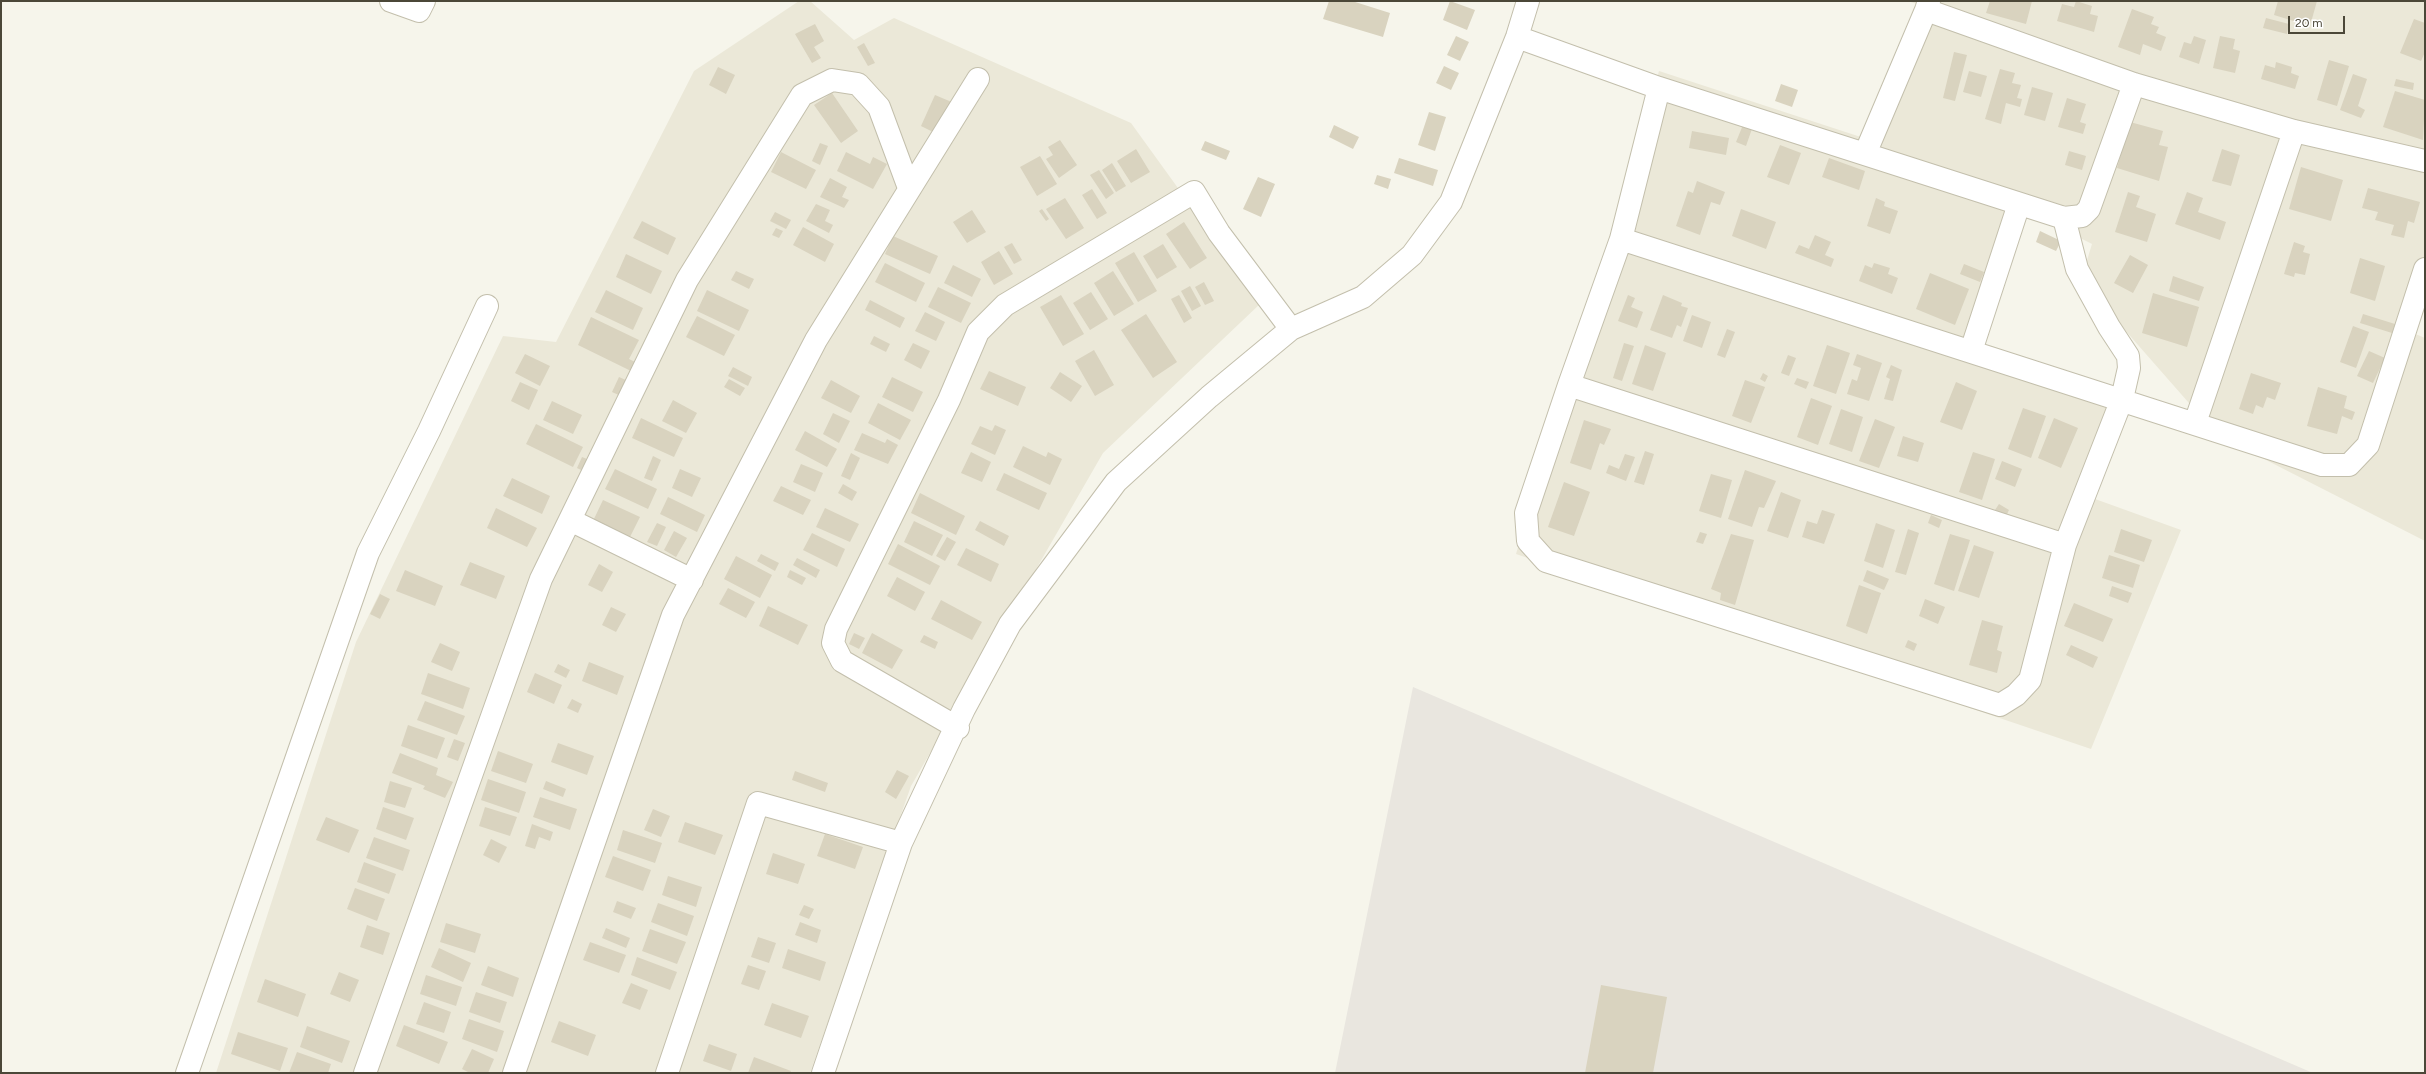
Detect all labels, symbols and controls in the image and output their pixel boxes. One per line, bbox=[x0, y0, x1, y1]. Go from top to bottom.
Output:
scale bar bbox=[2290, 8, 2347, 34]
text: 20 m bbox=[2295, 16, 2323, 30]

